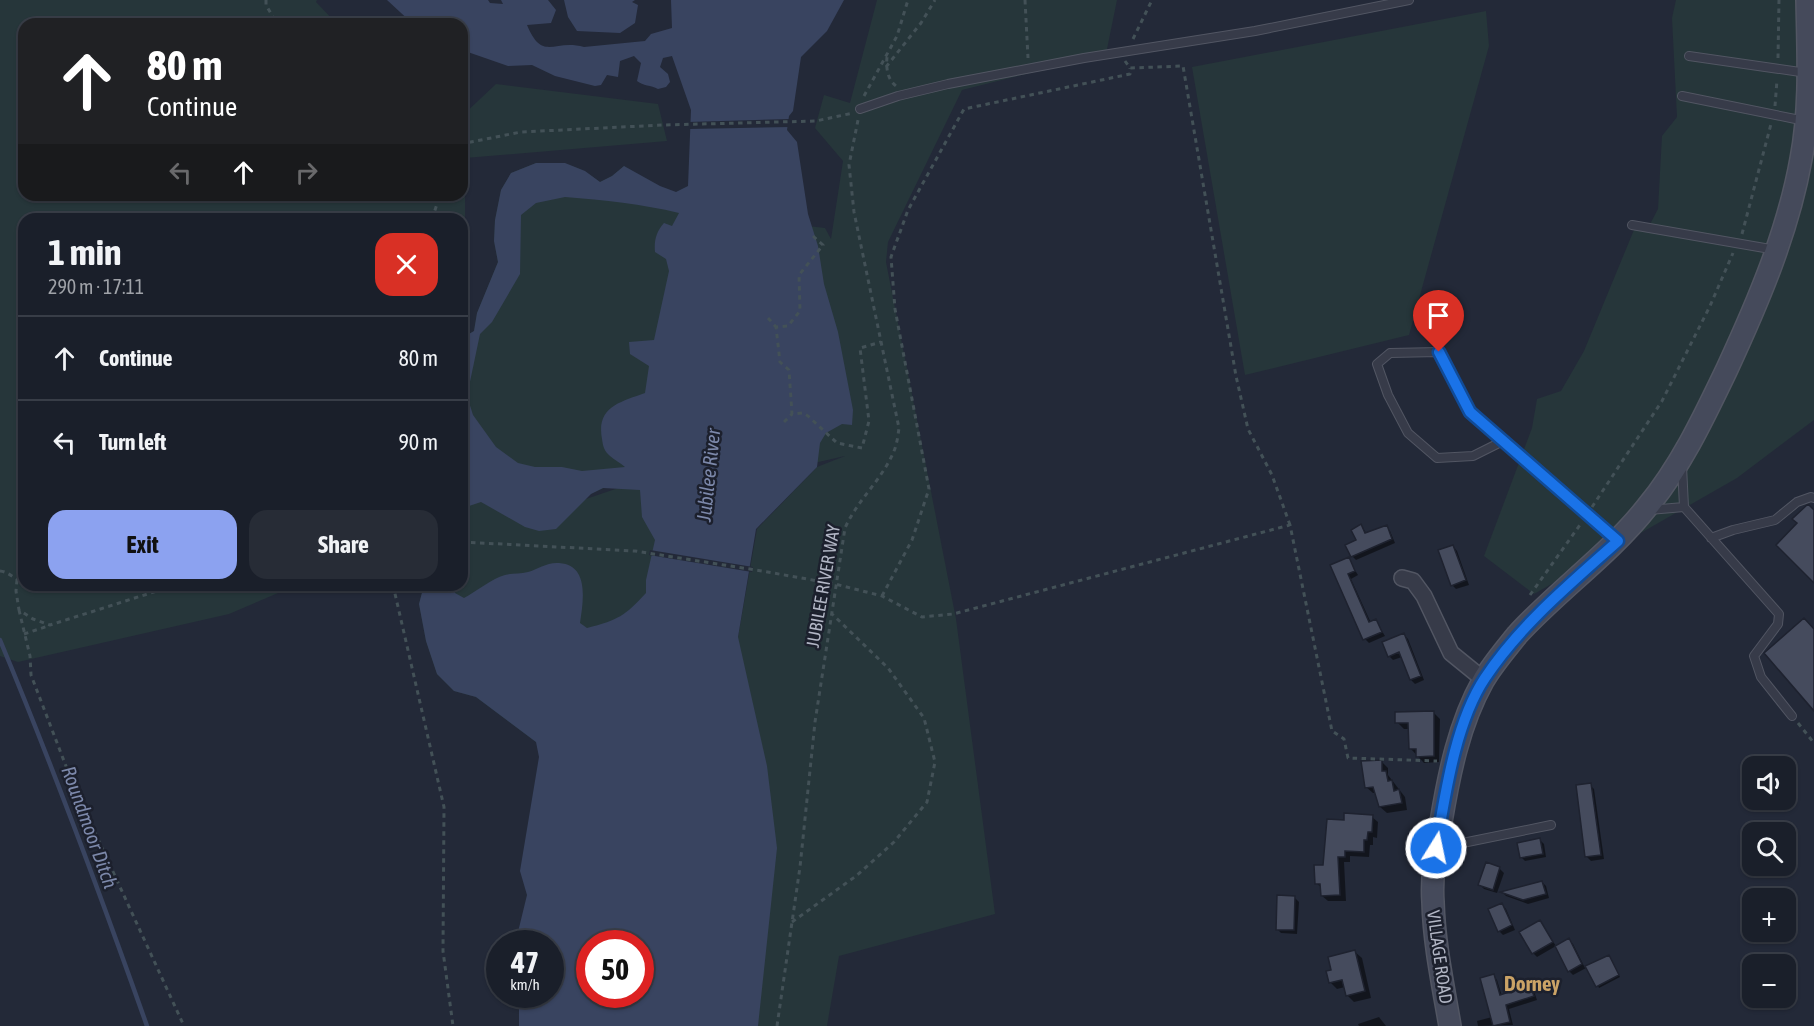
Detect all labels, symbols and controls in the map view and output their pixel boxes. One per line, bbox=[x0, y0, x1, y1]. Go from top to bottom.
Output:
text: 80 m bbox=[147, 41, 222, 89]
icon: ahead bbox=[48, 42, 126, 120]
text: Continue bbox=[147, 91, 237, 122]
icon: left bbox=[164, 156, 197, 189]
icon: ahead bbox=[227, 156, 260, 189]
icon: right bbox=[290, 156, 323, 189]
text: 1 min bbox=[48, 231, 122, 273]
button: close bbox=[375, 233, 438, 296]
text: 290 m · 17:11 bbox=[48, 275, 144, 298]
pin bbox=[1413, 290, 1464, 352]
icon: arrive bbox=[1422, 299, 1455, 332]
icon: ahead bbox=[48, 342, 81, 375]
text: Continue bbox=[99, 345, 173, 371]
text: 80 m bbox=[398, 345, 438, 371]
icon: left bbox=[48, 426, 81, 459]
water label: Jubilee River bbox=[692, 426, 724, 524]
text: Turn left bbox=[99, 429, 166, 455]
text: 90 m bbox=[398, 429, 438, 455]
button: Exit bbox=[48, 510, 237, 579]
button: Share bbox=[249, 510, 438, 579]
street label: JUBILEE RIVER WAY bbox=[802, 523, 844, 649]
map controls bbox=[1742, 756, 1796, 1008]
button: sound bbox=[1742, 756, 1796, 810]
water label: Roundmoor Ditch bbox=[57, 763, 123, 892]
position arrow bbox=[1404, 816, 1468, 880]
button: search bbox=[1742, 822, 1796, 876]
button: + bbox=[1742, 888, 1796, 942]
street label: VILLAGE ROAD bbox=[1423, 909, 1457, 1005]
speed limit sign: 50 bbox=[576, 930, 654, 1008]
text: 47 bbox=[511, 945, 539, 979]
button: − bbox=[1742, 954, 1796, 1008]
district label: Dorney bbox=[1504, 971, 1560, 995]
text: km/h bbox=[510, 976, 540, 993]

